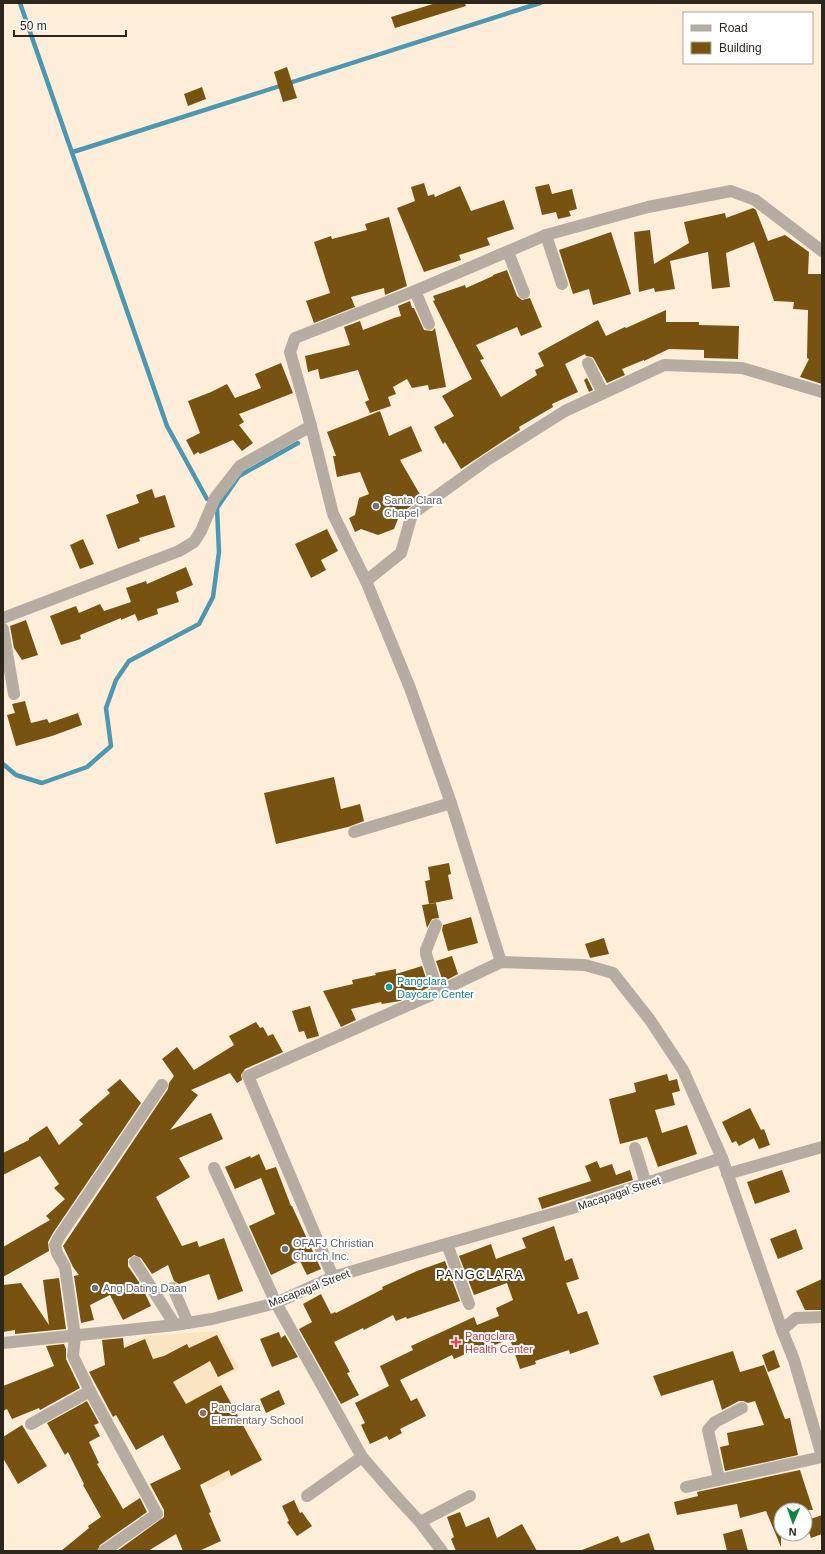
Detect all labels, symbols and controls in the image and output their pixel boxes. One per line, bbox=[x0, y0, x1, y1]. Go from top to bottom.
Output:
scale bar bbox=[14, 12, 126, 38]
legend bbox=[683, 12, 813, 64]
text: 50 m bbox=[20, 19, 47, 33]
text: Road bbox=[719, 21, 748, 35]
text: Building bbox=[719, 41, 762, 55]
place label: Santa Clara Chapel bbox=[384, 494, 443, 519]
marker: Santa Clara Chapel bbox=[371, 501, 381, 511]
place label: Pangclara Daycare Center bbox=[397, 975, 474, 1000]
marker: Pangclara Daycare Center bbox=[384, 982, 394, 992]
street label: Macapagal Street bbox=[576, 1174, 662, 1212]
place label: OFAFJ Christian Church Inc. bbox=[293, 1237, 374, 1262]
marker: OFAFJ Christian Church Inc. bbox=[280, 1244, 290, 1254]
street label: Macapagal Street bbox=[267, 1267, 351, 1309]
district label: PANGCLARA bbox=[436, 1267, 524, 1282]
place label: Ang Dating Daan bbox=[103, 1282, 187, 1294]
marker: Ang Dating Daan bbox=[90, 1283, 100, 1293]
place label: Pangclara Health Center bbox=[465, 1330, 533, 1355]
marker: Pangclara Health Center bbox=[450, 1336, 462, 1348]
place label: Pangclara Elementary School bbox=[211, 1401, 303, 1426]
marker: Pangclara Elementary School bbox=[198, 1408, 208, 1418]
north arrow bbox=[773, 1502, 813, 1542]
text: N bbox=[788, 1526, 797, 1538]

